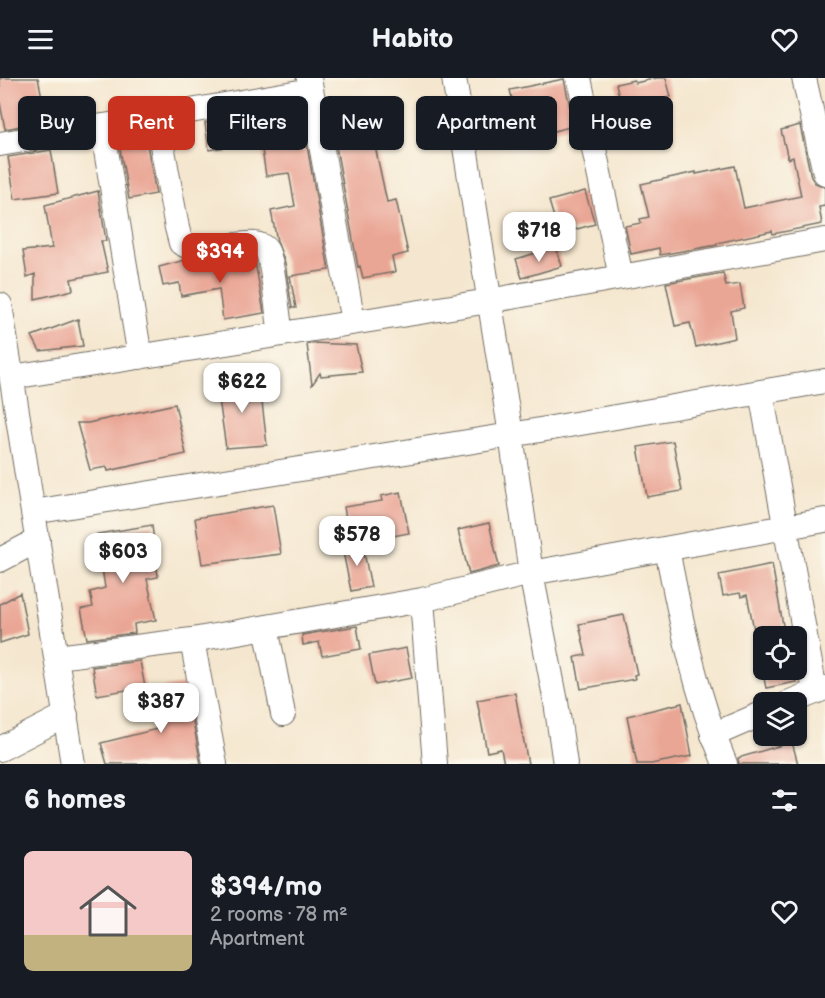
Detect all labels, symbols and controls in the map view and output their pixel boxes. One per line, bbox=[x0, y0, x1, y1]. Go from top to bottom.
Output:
icon: menu bbox=[24, 23, 57, 56]
text: Habito bbox=[372, 23, 453, 55]
icon: heart bbox=[768, 23, 801, 56]
chip: Buy bbox=[18, 96, 96, 150]
chip: Rent bbox=[108, 96, 195, 150]
chip: Filters bbox=[207, 96, 308, 150]
chip: New bbox=[320, 96, 404, 150]
chip: Apartment bbox=[416, 96, 557, 150]
chip: House bbox=[569, 96, 673, 150]
pin: $718 bbox=[503, 212, 575, 263]
text: $718 bbox=[517, 219, 561, 243]
pin: $394 bbox=[184, 233, 256, 284]
text: $394 bbox=[196, 240, 244, 264]
pin: $622 bbox=[206, 363, 278, 414]
text: $622 bbox=[217, 370, 267, 394]
pin: $578 bbox=[321, 516, 393, 567]
text: $578 bbox=[333, 523, 381, 547]
pin: $603 bbox=[87, 533, 159, 584]
text: $603 bbox=[98, 540, 148, 564]
map controls bbox=[753, 626, 807, 746]
button: locate bbox=[753, 626, 807, 680]
pin: $387 bbox=[125, 683, 197, 734]
text: $387 bbox=[137, 690, 185, 714]
button: layers bbox=[753, 692, 807, 746]
icon: filters bbox=[768, 784, 801, 817]
text: 6 homes bbox=[24, 785, 126, 816]
text: $394/mo bbox=[210, 872, 322, 903]
icon: home bbox=[72, 875, 144, 947]
icon: heart bbox=[768, 895, 801, 928]
text: 2 rooms · 78 m² bbox=[210, 903, 348, 927]
text: Apartment bbox=[210, 927, 305, 951]

